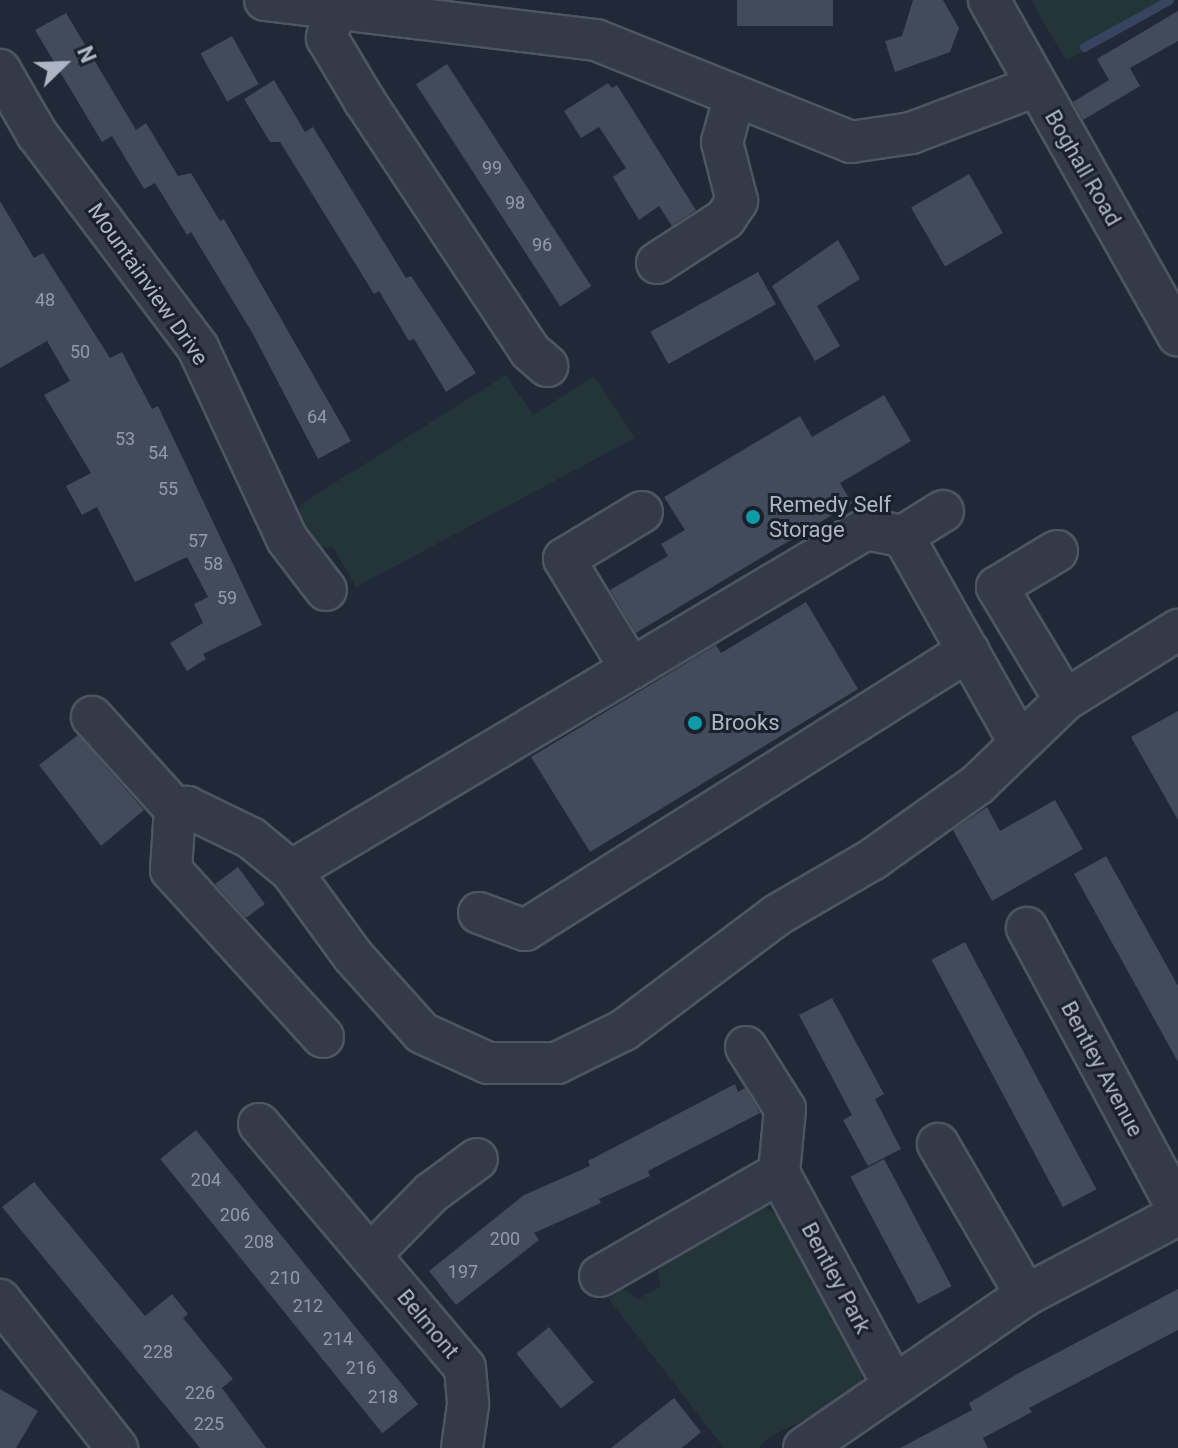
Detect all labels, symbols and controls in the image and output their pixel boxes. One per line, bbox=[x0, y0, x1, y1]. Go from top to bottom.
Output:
north arrow bbox=[24, 24, 104, 104]
text: N bbox=[72, 42, 101, 66]
street label: Boghall Road bbox=[1039, 105, 1127, 231]
house number: 99 bbox=[482, 157, 502, 179]
house number: 98 bbox=[505, 192, 525, 214]
street label: Mountainview Drive bbox=[82, 198, 214, 370]
house number: 96 bbox=[532, 234, 552, 256]
house number: 48 bbox=[35, 289, 55, 311]
house number: 50 bbox=[70, 341, 90, 363]
house number: 64 bbox=[307, 406, 327, 428]
house number: 53 bbox=[115, 428, 135, 450]
house number: 54 bbox=[148, 442, 168, 464]
house number: 55 bbox=[158, 478, 178, 500]
place label: Remedy Self Storage bbox=[769, 491, 891, 542]
marker: Remedy Self Storage bbox=[744, 508, 762, 526]
house number: 57 bbox=[188, 530, 208, 552]
house number: 58 bbox=[203, 553, 223, 575]
house number: 59 bbox=[217, 587, 237, 609]
place label: Brooks bbox=[711, 710, 780, 736]
marker: Brooks bbox=[686, 714, 704, 732]
street label: Bentley Avenue bbox=[1055, 997, 1149, 1141]
house number: 204 bbox=[191, 1169, 221, 1191]
house number: 206 bbox=[220, 1204, 250, 1226]
street label: Bentley Park bbox=[796, 1218, 876, 1338]
house number: 200 bbox=[490, 1228, 520, 1250]
house number: 208 bbox=[244, 1231, 274, 1253]
house number: 197 bbox=[448, 1261, 478, 1283]
house number: 210 bbox=[270, 1267, 300, 1289]
street label: Belmont bbox=[392, 1284, 464, 1364]
house number: 212 bbox=[293, 1295, 323, 1317]
house number: 214 bbox=[323, 1328, 353, 1350]
house number: 228 bbox=[143, 1341, 173, 1363]
house number: 216 bbox=[346, 1357, 376, 1379]
house number: 226 bbox=[185, 1382, 215, 1404]
house number: 218 bbox=[368, 1386, 398, 1408]
house number: 225 bbox=[194, 1413, 224, 1435]

